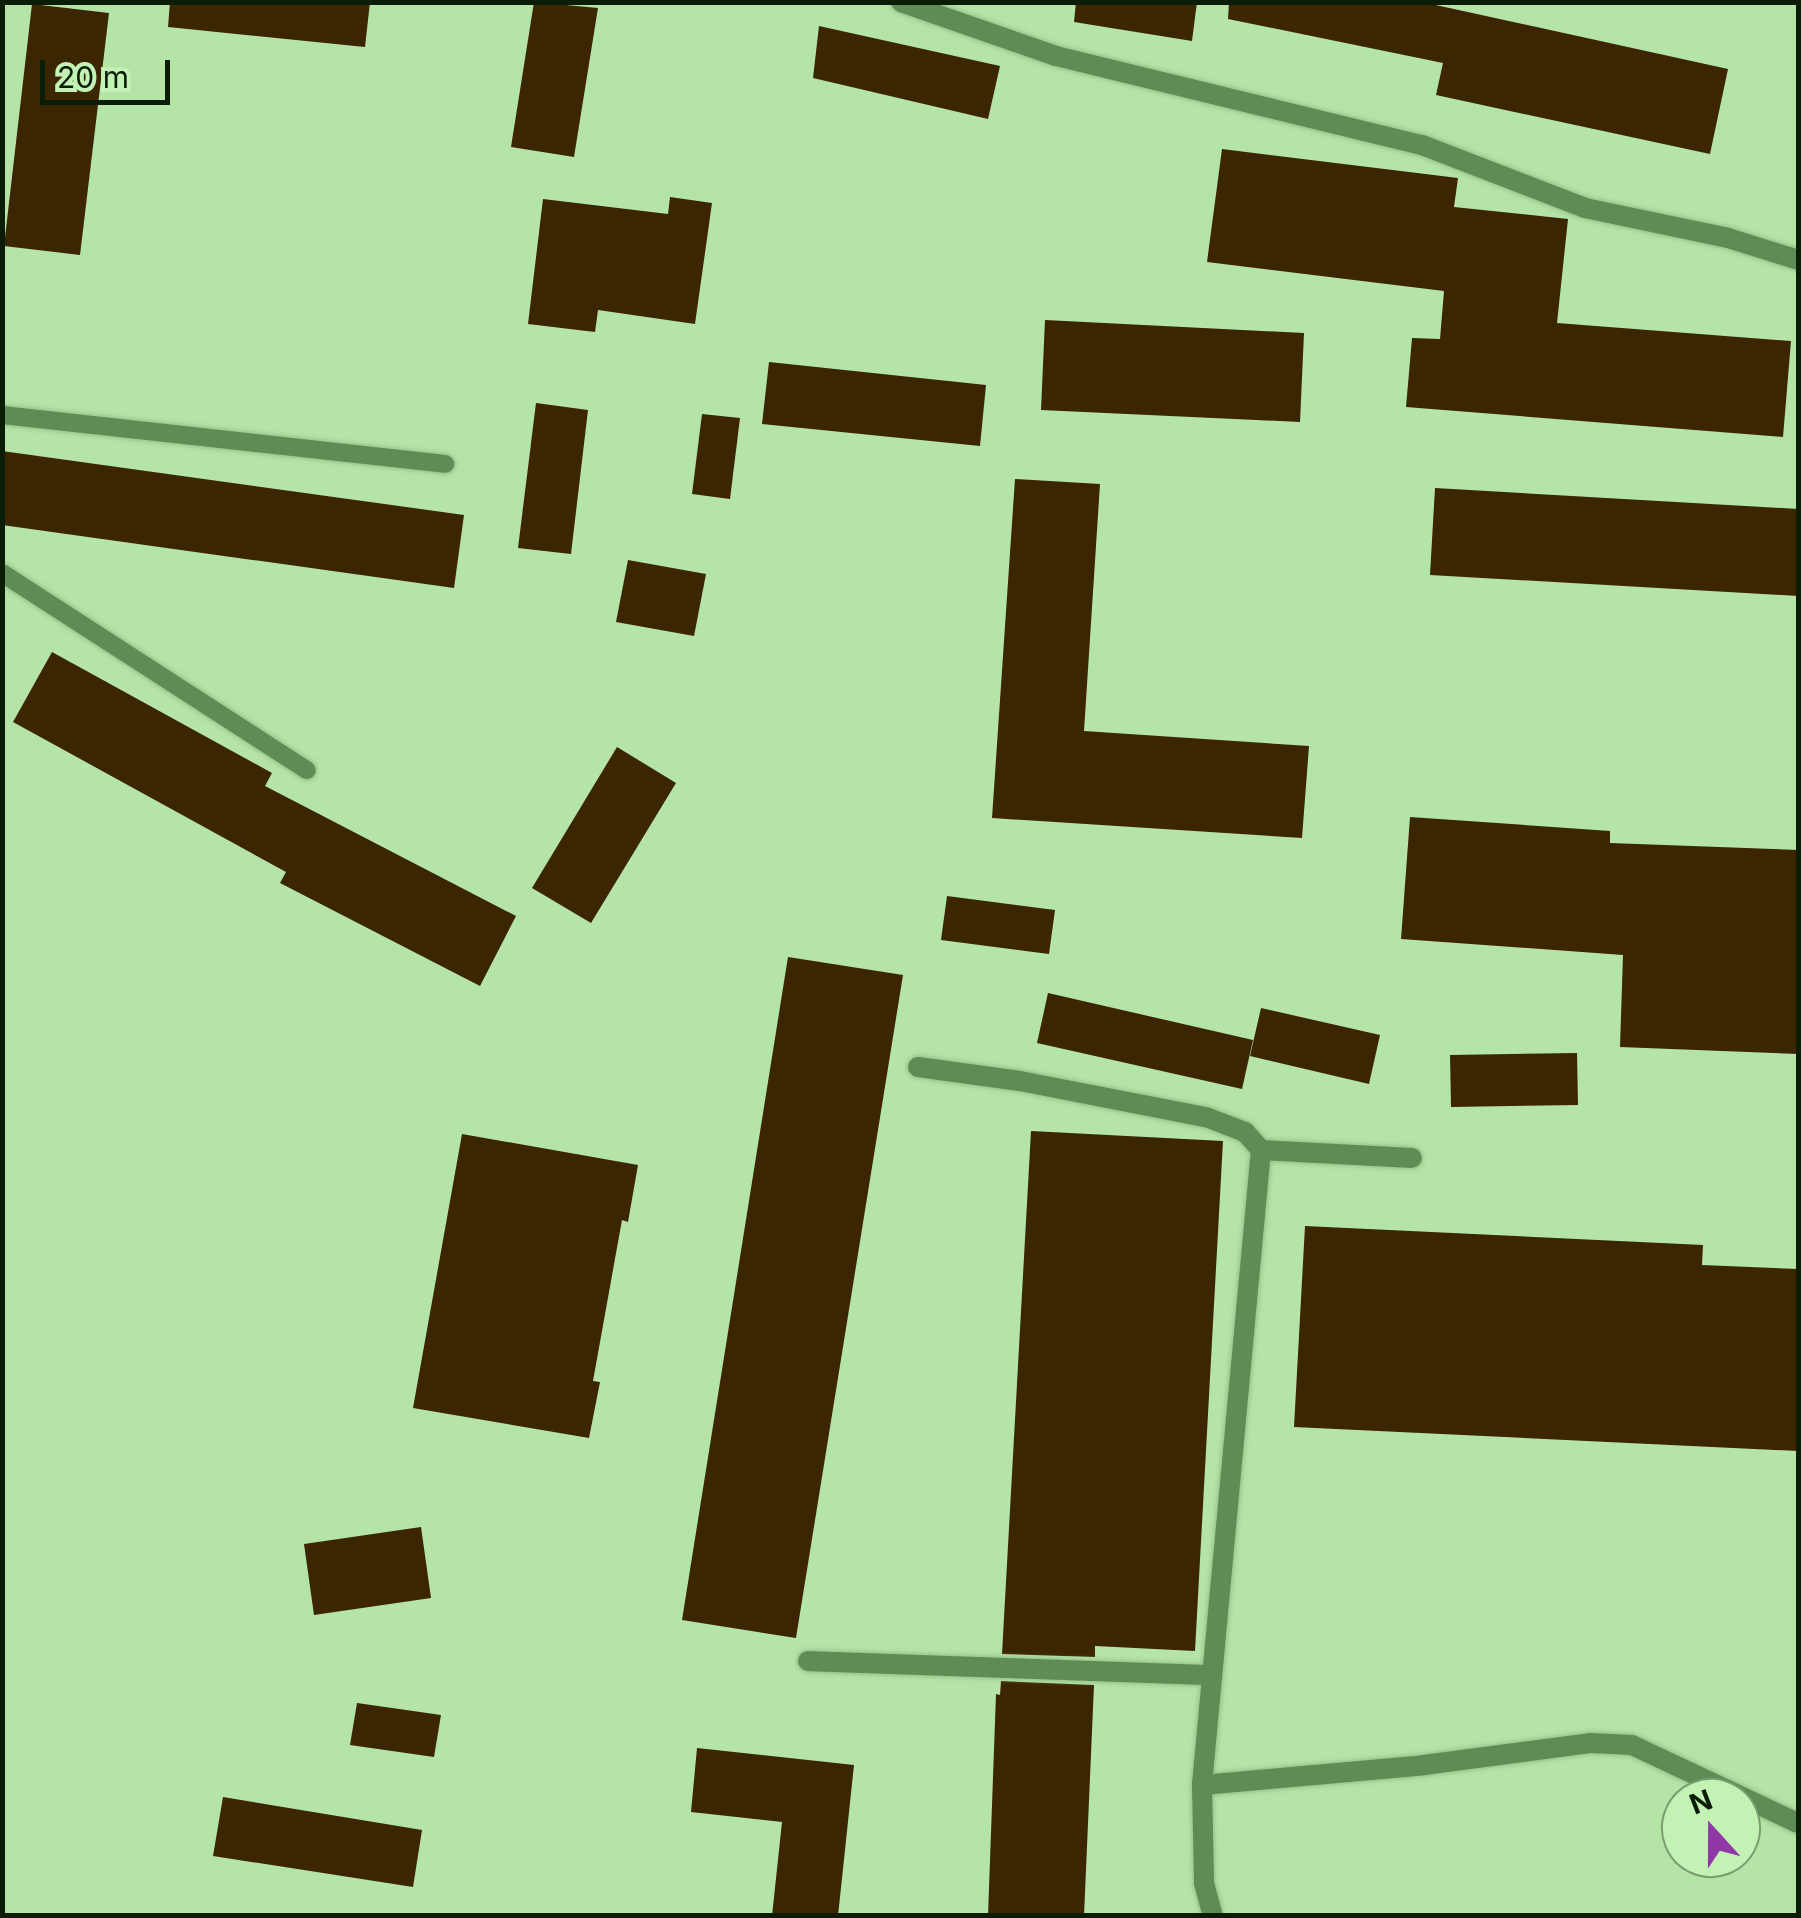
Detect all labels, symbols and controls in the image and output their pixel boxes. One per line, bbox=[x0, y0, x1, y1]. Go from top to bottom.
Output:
scale bar bbox=[45, 40, 175, 102]
text: 20 m bbox=[57, 59, 129, 95]
north arrow bbox=[1661, 1778, 1761, 1878]
text: N bbox=[1685, 1782, 1717, 1822]

